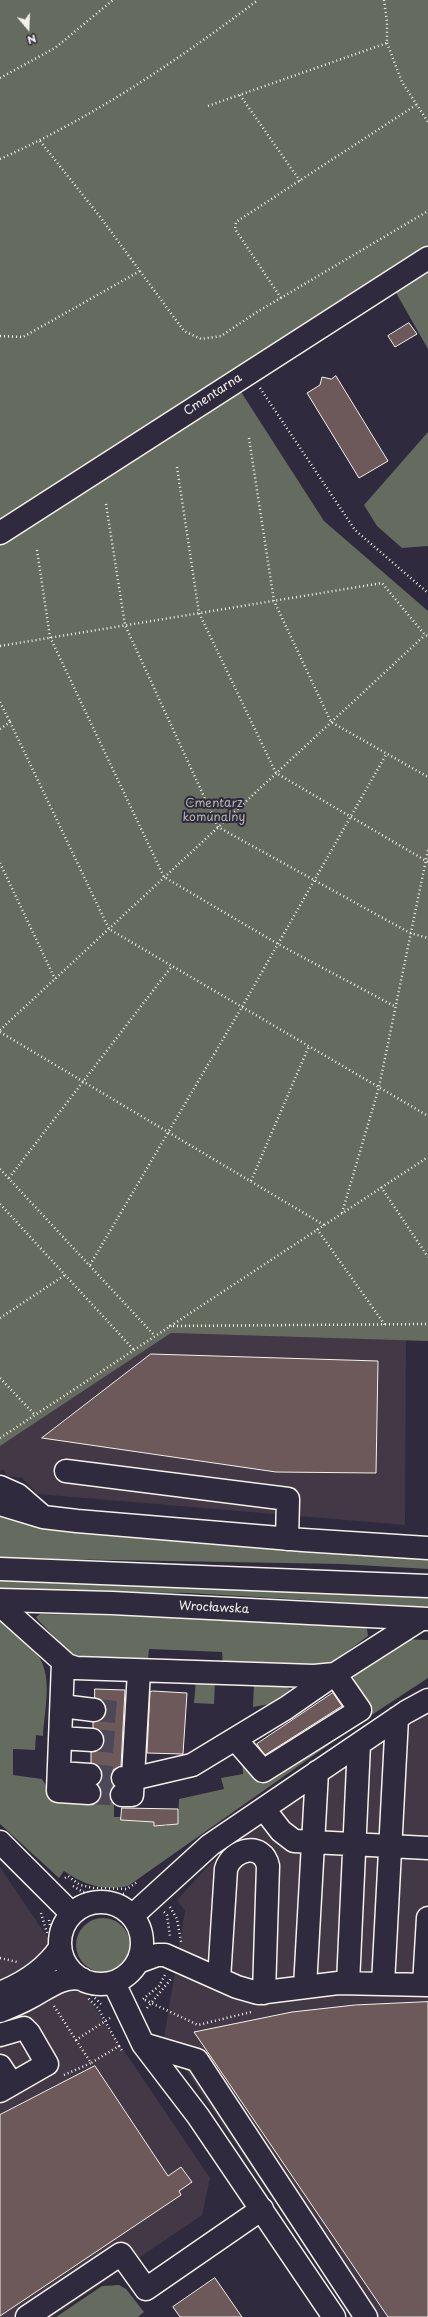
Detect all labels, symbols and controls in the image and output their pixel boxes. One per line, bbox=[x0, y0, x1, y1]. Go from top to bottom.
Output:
north arrow bbox=[8, 8, 48, 48]
text: N bbox=[25, 30, 39, 49]
street label: Cmentarna bbox=[181, 371, 245, 419]
park label: Cmentarz komunalny bbox=[183, 797, 245, 825]
street label: Wrocławska bbox=[179, 1599, 249, 1617]

